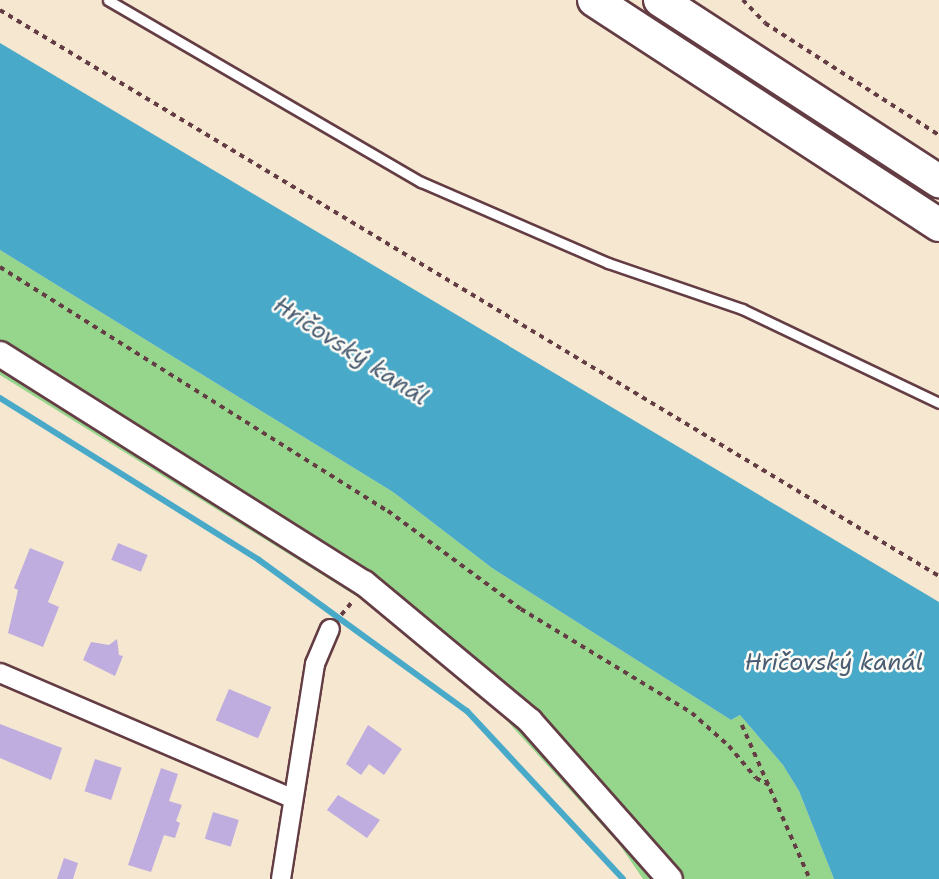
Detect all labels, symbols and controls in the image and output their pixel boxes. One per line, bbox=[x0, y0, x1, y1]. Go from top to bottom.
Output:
water label: Hričovský kanál bbox=[269, 291, 433, 411]
water label: Hričovský kanál bbox=[745, 648, 923, 676]

